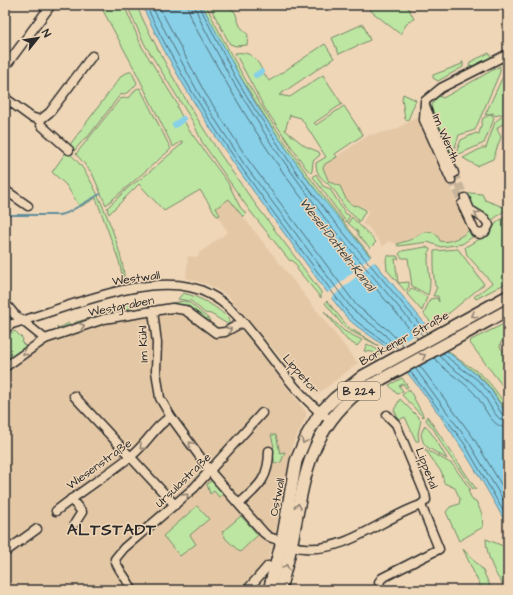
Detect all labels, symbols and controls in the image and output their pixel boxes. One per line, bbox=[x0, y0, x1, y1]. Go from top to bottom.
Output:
north arrow bbox=[18, 18, 58, 58]
text: N bbox=[38, 27, 54, 40]
street label: Im Werth bbox=[428, 111, 463, 165]
water label: Wesel-Datteln-Kanal bbox=[295, 194, 381, 296]
one-way arrow bbox=[474, 212, 481, 219]
street label: Westwall bbox=[111, 267, 161, 290]
street label: Westgraben bbox=[87, 292, 156, 322]
street label: Borkener Straße bbox=[356, 307, 453, 370]
one-way arrow bbox=[471, 310, 478, 317]
one-way arrow bbox=[78, 322, 85, 331]
street label: Im Kühl bbox=[134, 325, 153, 363]
one-way arrow bbox=[224, 327, 232, 335]
one-way arrow bbox=[22, 348, 29, 356]
street label: Lippetor bbox=[278, 351, 323, 398]
one-way arrow bbox=[418, 354, 426, 361]
road number: B 224 bbox=[338, 382, 380, 400]
street label: Wiesenstraße bbox=[63, 435, 136, 494]
one-way arrow bbox=[301, 437, 309, 445]
one-way arrow bbox=[188, 441, 195, 449]
one-way arrow bbox=[139, 442, 147, 450]
street label: Lippetal bbox=[411, 445, 442, 491]
street label: Ursulastraße bbox=[152, 449, 216, 512]
street label: Ostwall bbox=[265, 476, 290, 518]
one-way arrow bbox=[181, 493, 189, 500]
one-way arrow bbox=[293, 503, 302, 509]
district label: ALTSTADT bbox=[67, 519, 157, 541]
one-way arrow bbox=[281, 564, 290, 571]

